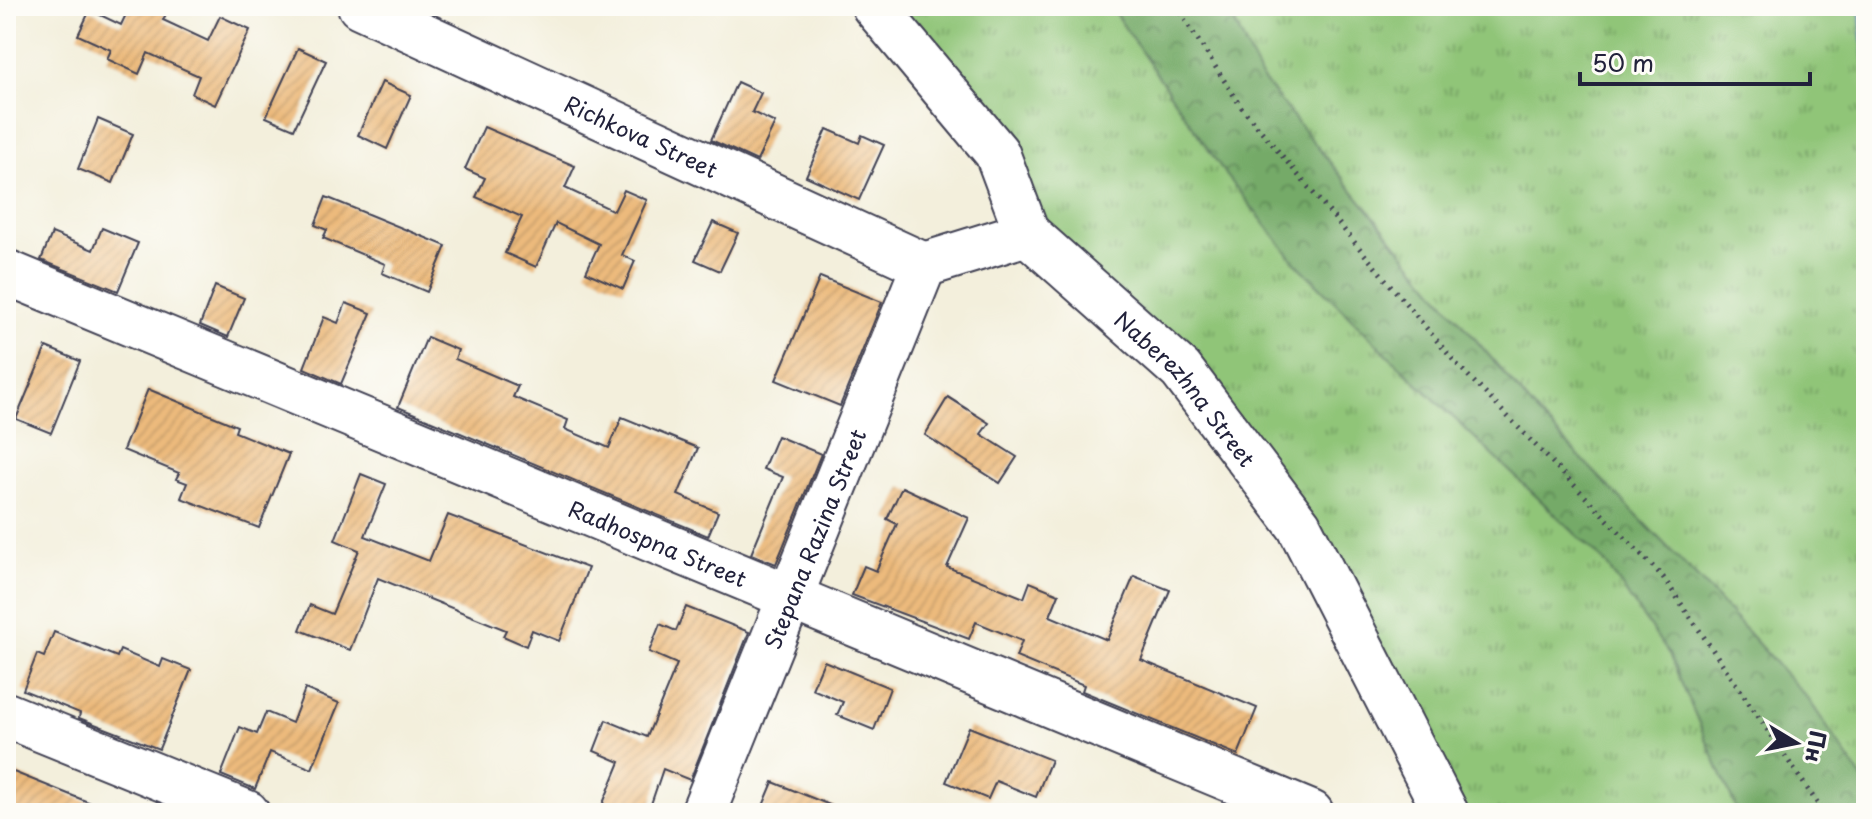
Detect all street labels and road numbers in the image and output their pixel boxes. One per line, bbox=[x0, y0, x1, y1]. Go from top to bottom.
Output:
street label: Richkova Street bbox=[560, 86, 724, 185]
street label: Naberezhna Street bbox=[1108, 303, 1264, 473]
street label: Stepana Razina Street bbox=[755, 424, 873, 653]
street label: Radhospna Street bbox=[564, 491, 752, 594]

